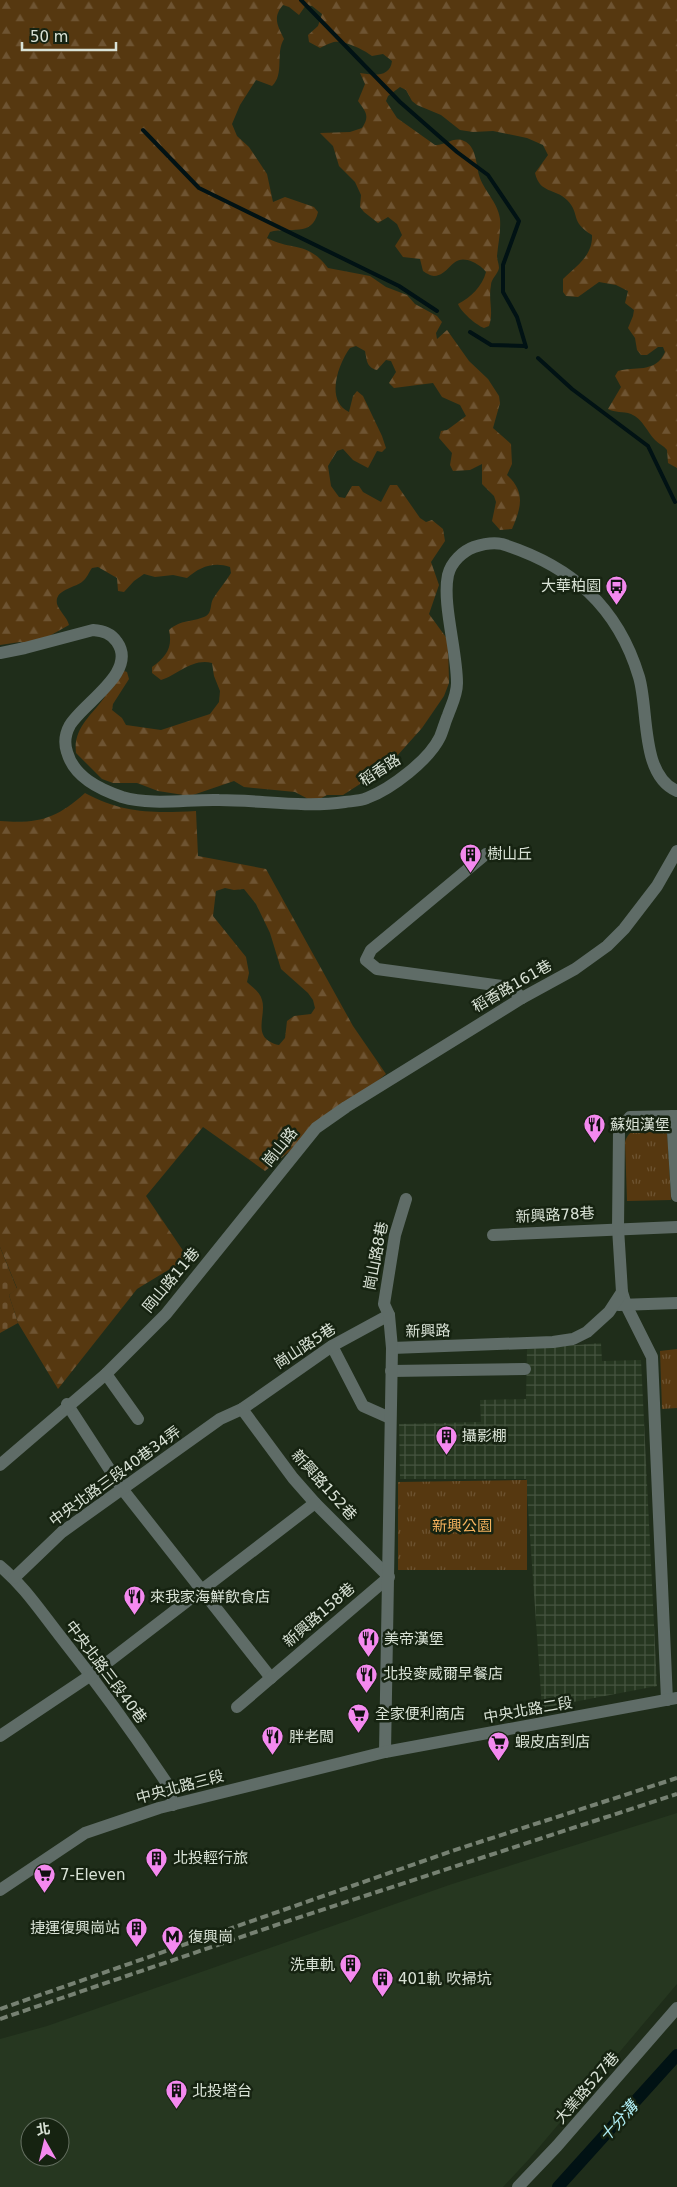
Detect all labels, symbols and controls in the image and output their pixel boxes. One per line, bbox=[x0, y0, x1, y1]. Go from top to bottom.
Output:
scale bar bbox=[22, 20, 116, 52]
text: 50 m bbox=[30, 28, 68, 46]
bus stop icon: 大華柏園 bbox=[605, 574, 629, 605]
place label: 大華柏園 bbox=[541, 577, 601, 595]
street label: 稻香路 bbox=[356, 750, 404, 790]
building icon: 樹山丘 bbox=[459, 842, 483, 873]
place label: 樹山丘 bbox=[487, 845, 532, 863]
street label: 稻香路161巷 bbox=[469, 956, 555, 1016]
restaurant icon: 蘇姐漢堡 bbox=[582, 1113, 606, 1144]
place label: 蘇姐漢堡 bbox=[610, 1116, 670, 1134]
street label: 崗山路 bbox=[259, 1124, 301, 1170]
street label: 新興路78巷 bbox=[515, 1204, 595, 1226]
street label: 崗山路8巷 bbox=[361, 1220, 391, 1292]
street label: 岡山路11巷 bbox=[139, 1244, 203, 1316]
street label: 崗山路5巷 bbox=[271, 1320, 339, 1372]
street label: 新興路 bbox=[405, 1322, 451, 1340]
street label: 中央北路三段40巷34弄 bbox=[46, 1422, 184, 1530]
building icon: 攝影棚 bbox=[434, 1424, 458, 1455]
place label: 攝影棚 bbox=[462, 1427, 507, 1445]
street label: 新興路152巷 bbox=[288, 1446, 360, 1524]
park label: 新興公園 bbox=[432, 1517, 492, 1535]
street label: 新興路158巷 bbox=[280, 1579, 358, 1651]
restaurant icon: 來我家海鮮飲食店 bbox=[122, 1585, 146, 1616]
place label: 來我家海鮮飲食店 bbox=[150, 1588, 270, 1606]
street label: 中央北路三段40巷 bbox=[61, 1617, 151, 1727]
restaurant icon: 美帝漢堡 bbox=[356, 1627, 380, 1658]
place label: 美帝漢堡 bbox=[384, 1630, 444, 1648]
restaurant icon: 北投麥威爾早餐店 bbox=[355, 1662, 379, 1693]
place label: 北投麥威爾早餐店 bbox=[383, 1665, 503, 1683]
street label: 中央北路二段 bbox=[482, 1693, 574, 1727]
supermarket icon: 全家便利商店 bbox=[347, 1702, 371, 1733]
place label: 全家便利商店 bbox=[375, 1705, 465, 1723]
restaurant icon: 胖老闆 bbox=[261, 1725, 285, 1756]
place label: 胖老闆 bbox=[289, 1728, 334, 1746]
supermarket icon: 蝦皮店到店 bbox=[487, 1730, 511, 1761]
place label: 蝦皮店到店 bbox=[515, 1733, 590, 1751]
street label: 中央北路三段 bbox=[134, 1767, 226, 1807]
building icon: 北投輕行旅 bbox=[145, 1846, 169, 1877]
place label: 北投輕行旅 bbox=[173, 1849, 248, 1867]
supermarket icon: 7-Eleven bbox=[32, 1863, 56, 1894]
place label: 7-Eleven bbox=[60, 1866, 125, 1884]
building icon: 捷運復興崗站 bbox=[124, 1916, 148, 1947]
place label: 捷運復興崗站 bbox=[30, 1919, 120, 1937]
metro station icon: 復興崗 bbox=[160, 1925, 184, 1956]
place label: 復興崗 bbox=[188, 1928, 233, 1946]
building icon: 洗車軌 bbox=[339, 1953, 363, 1984]
place label: 洗車軌 bbox=[290, 1956, 335, 1974]
building icon: 401軌 吹掃坑 bbox=[370, 1967, 394, 1998]
place label: 401軌 吹掃坑 bbox=[398, 1970, 491, 1988]
street label: 大業路527巷 bbox=[551, 2049, 623, 2127]
building icon: 北投塔台 bbox=[164, 2079, 188, 2110]
place label: 北投塔台 bbox=[192, 2082, 252, 2100]
water label: 十分溝 bbox=[595, 2096, 643, 2146]
north arrow bbox=[20, 2117, 70, 2167]
text: 北 bbox=[35, 2120, 51, 2138]

